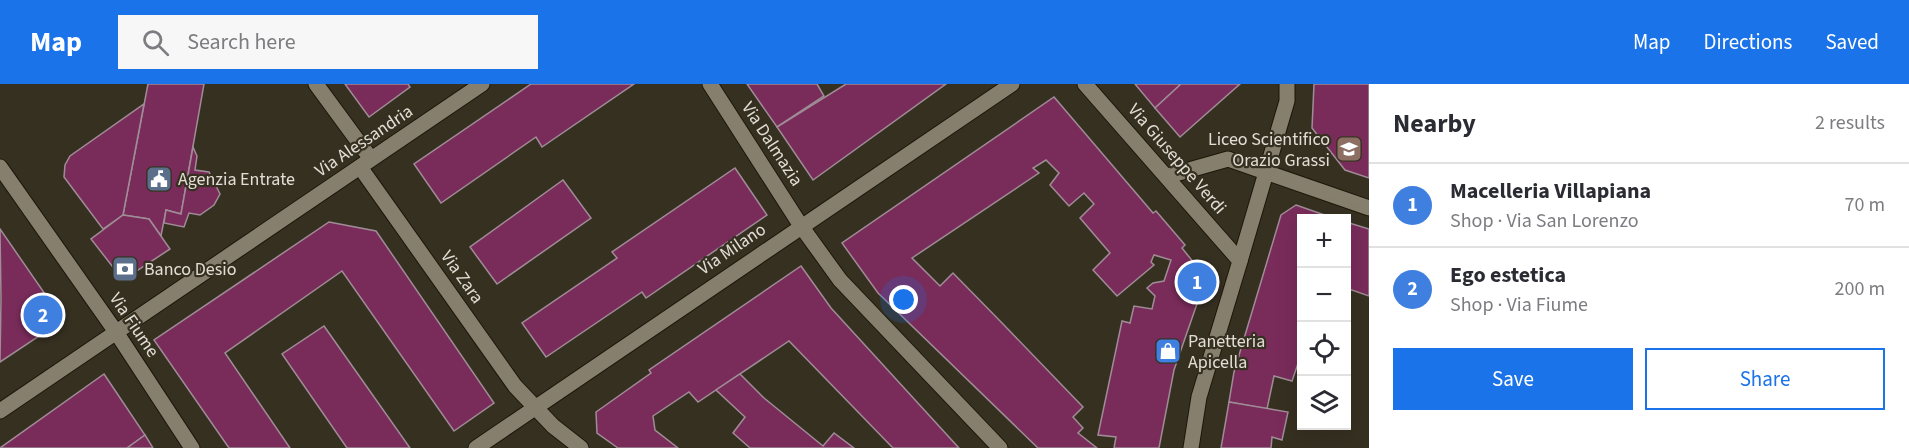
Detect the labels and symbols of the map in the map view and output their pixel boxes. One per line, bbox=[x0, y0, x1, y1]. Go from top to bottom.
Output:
street label: Via Dalmazia bbox=[735, 97, 809, 191]
street label: Via Giuseppe Verdi bbox=[1122, 98, 1232, 220]
street label: Via Alessandria bbox=[310, 99, 418, 183]
place label: Liceo Scientifico Orazio Grassi bbox=[1208, 127, 1330, 173]
school or university icon: Liceo Scientifico Orazio Grassi bbox=[1334, 134, 1364, 164]
public building icon: Agenzia Entrate bbox=[144, 164, 174, 194]
place label: Agenzia Entrate bbox=[178, 167, 295, 192]
street label: Via Milano bbox=[693, 217, 771, 281]
street label: Via Zara bbox=[435, 245, 489, 309]
bank icon: Banco Desio bbox=[110, 254, 140, 284]
place label: Banco Desio bbox=[144, 257, 236, 282]
pin: 1 bbox=[1178, 260, 1216, 304]
your location bbox=[889, 285, 918, 314]
street label: Via Fiume bbox=[103, 288, 165, 362]
pin: 2 bbox=[24, 292, 63, 338]
place label: Panetteria Apicella bbox=[1188, 329, 1265, 375]
shop icon: Panetteria Apicella bbox=[1153, 336, 1183, 366]

